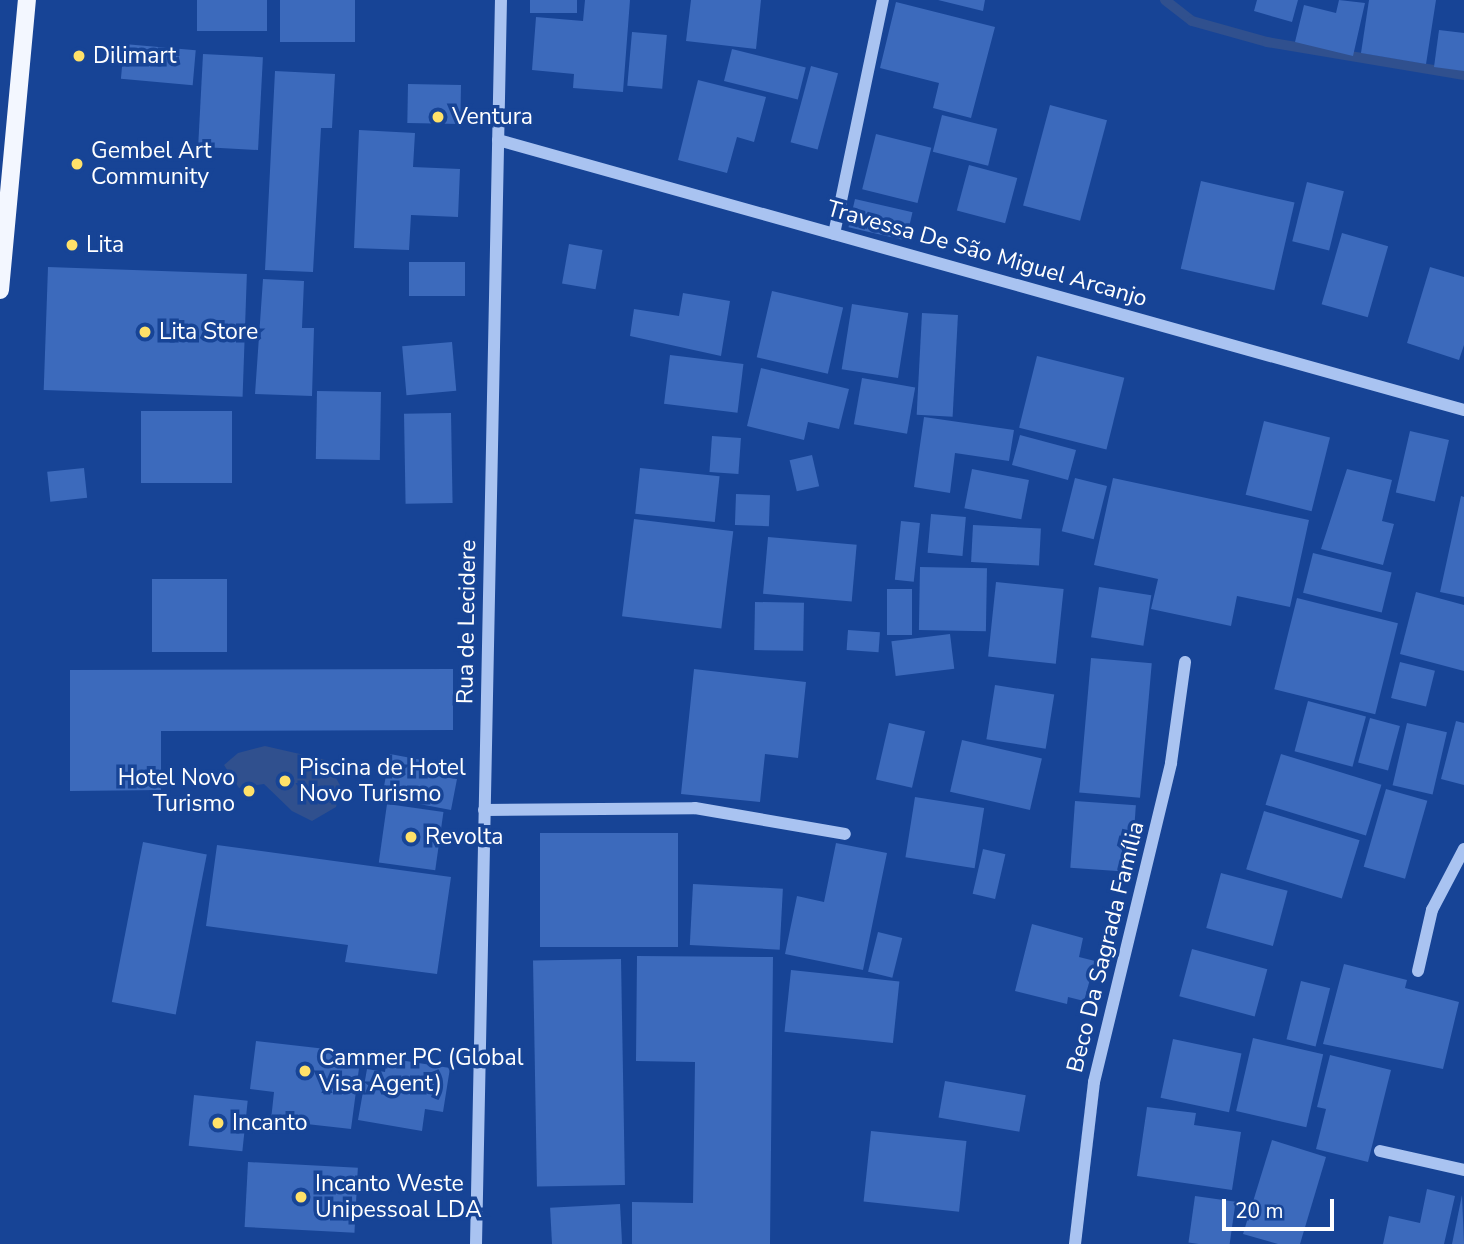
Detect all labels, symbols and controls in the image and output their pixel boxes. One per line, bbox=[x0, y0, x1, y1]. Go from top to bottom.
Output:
place label: Dilimart bbox=[93, 42, 176, 70]
marker: Dilimart bbox=[71, 48, 87, 64]
place label: Ventura bbox=[452, 103, 533, 131]
marker: Ventura bbox=[430, 109, 446, 125]
place label: Gembel Art Community bbox=[91, 137, 212, 191]
marker: Gembel Art Community bbox=[69, 156, 85, 172]
street label: Travessa De São Miguel Arcanjo bbox=[824, 195, 1150, 313]
place label: Lita bbox=[86, 231, 124, 259]
marker: Lita bbox=[64, 237, 80, 253]
place label: Lita Store bbox=[159, 318, 258, 346]
marker: Lita Store bbox=[137, 324, 153, 340]
street label: Rua de Lecidere bbox=[452, 540, 482, 704]
place label: Piscina de Hotel Novo Turismo bbox=[299, 754, 466, 808]
place label: Hotel Novo Turismo bbox=[118, 764, 235, 818]
marker: Piscina de Hotel Novo Turismo bbox=[277, 773, 293, 789]
marker: Hotel Novo Turismo bbox=[241, 783, 257, 799]
street label: Beco Da Sagrada Família bbox=[1061, 819, 1151, 1075]
place label: Revolta bbox=[425, 823, 504, 851]
marker: Revolta bbox=[403, 829, 419, 845]
place label: Cammer PC (Global Visa Agent) bbox=[319, 1044, 523, 1098]
marker: Cammer PC (Global Visa Agent) bbox=[297, 1063, 313, 1079]
place label: Incanto bbox=[232, 1109, 307, 1137]
marker: Incanto bbox=[210, 1115, 226, 1131]
place label: Incanto Weste Unipessoal LDA bbox=[315, 1170, 482, 1224]
scale bar bbox=[1226, 1184, 1338, 1228]
marker: Incanto Weste Unipessoal LDA bbox=[293, 1189, 309, 1205]
text: 20 m bbox=[1235, 1197, 1284, 1225]

